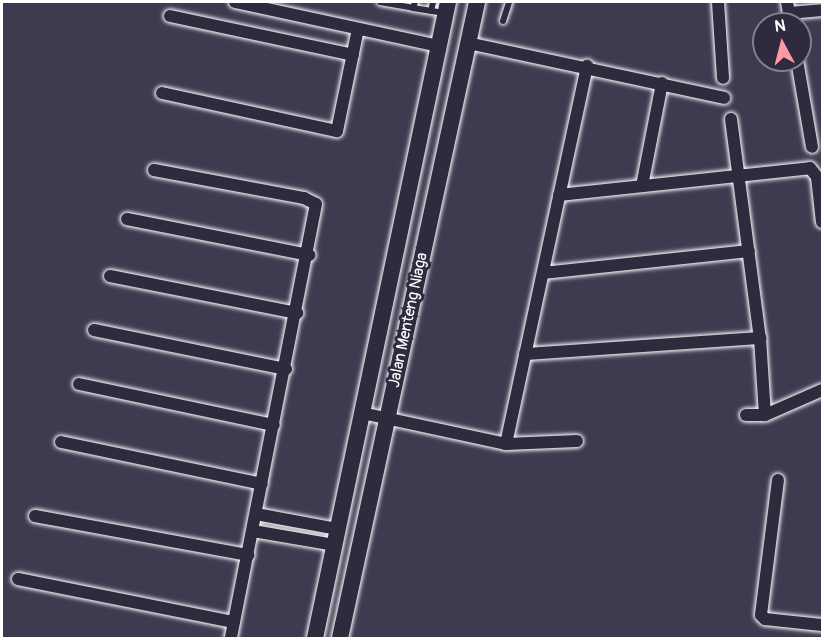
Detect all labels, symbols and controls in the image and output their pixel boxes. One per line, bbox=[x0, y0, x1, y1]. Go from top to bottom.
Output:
north arrow bbox=[752, 12, 812, 72]
text: N bbox=[773, 16, 787, 37]
street label: Jalan Menteng Niaga bbox=[384, 251, 432, 389]

